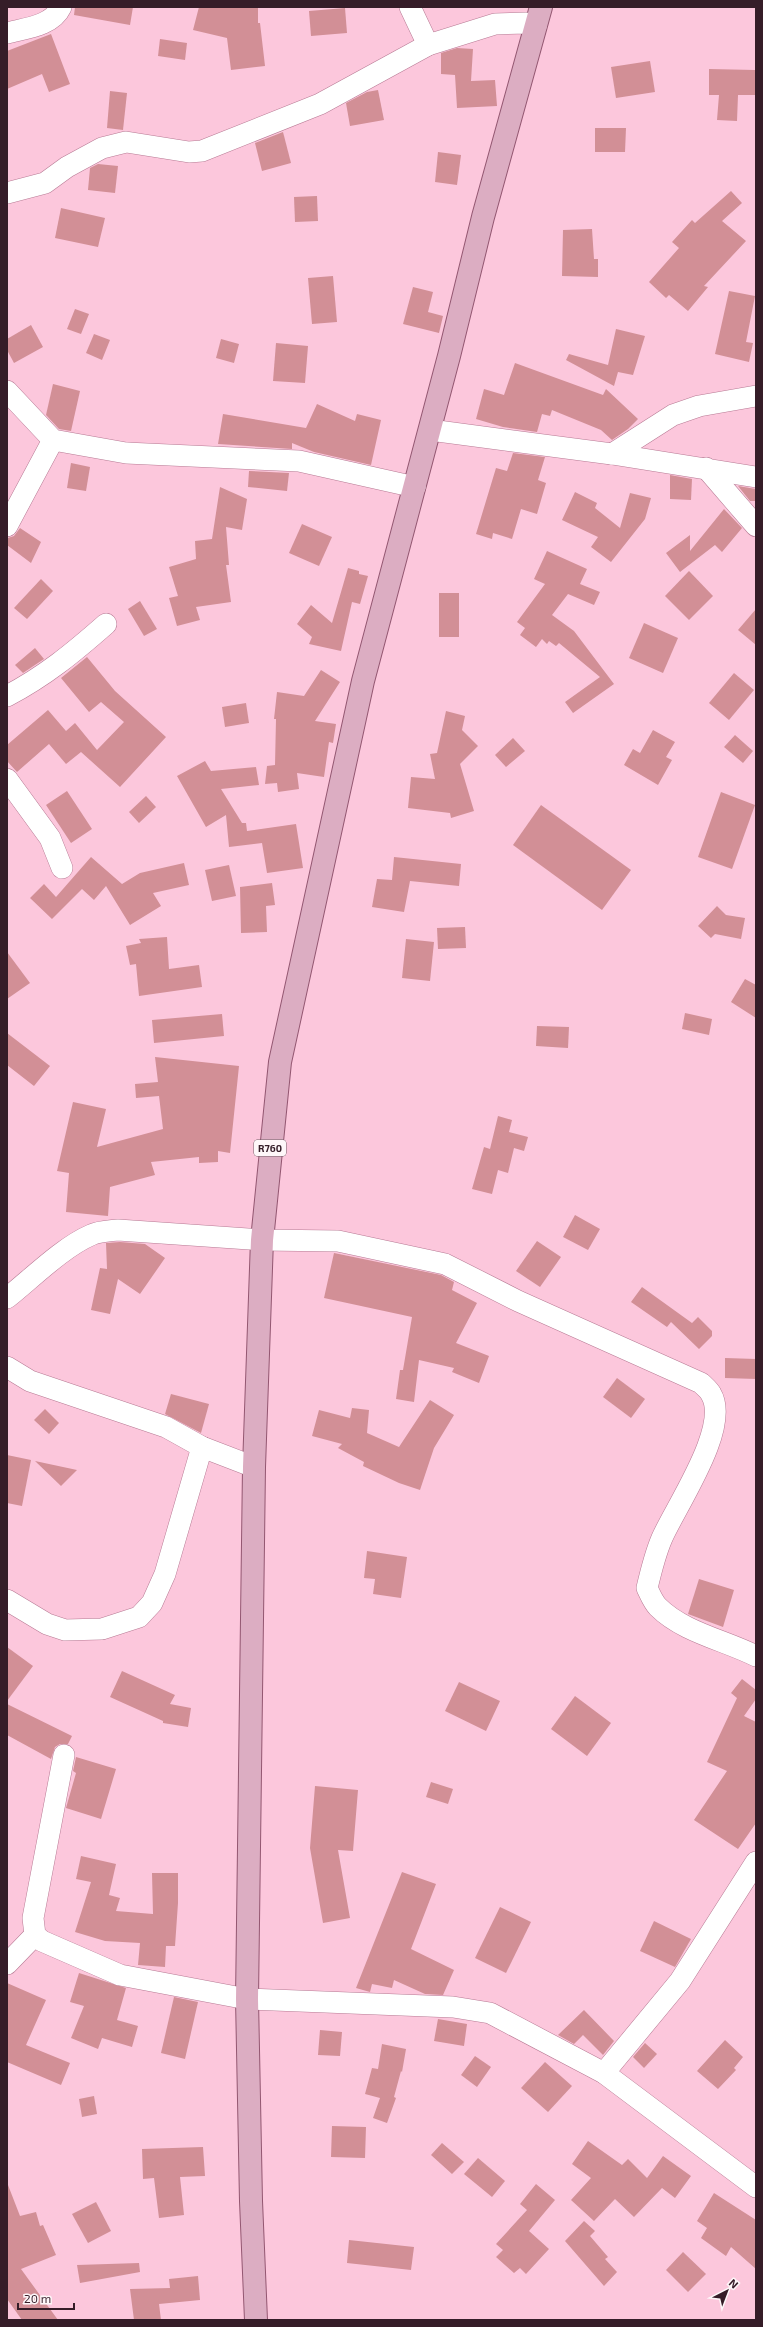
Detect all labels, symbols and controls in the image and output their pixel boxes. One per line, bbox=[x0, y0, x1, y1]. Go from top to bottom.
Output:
road number: R760 bbox=[254, 1140, 286, 1156]
north arrow bbox=[707, 2271, 747, 2311]
text: N bbox=[727, 2276, 741, 2291]
scale bar bbox=[18, 2285, 74, 2311]
text: 20 m bbox=[24, 2291, 51, 2305]

